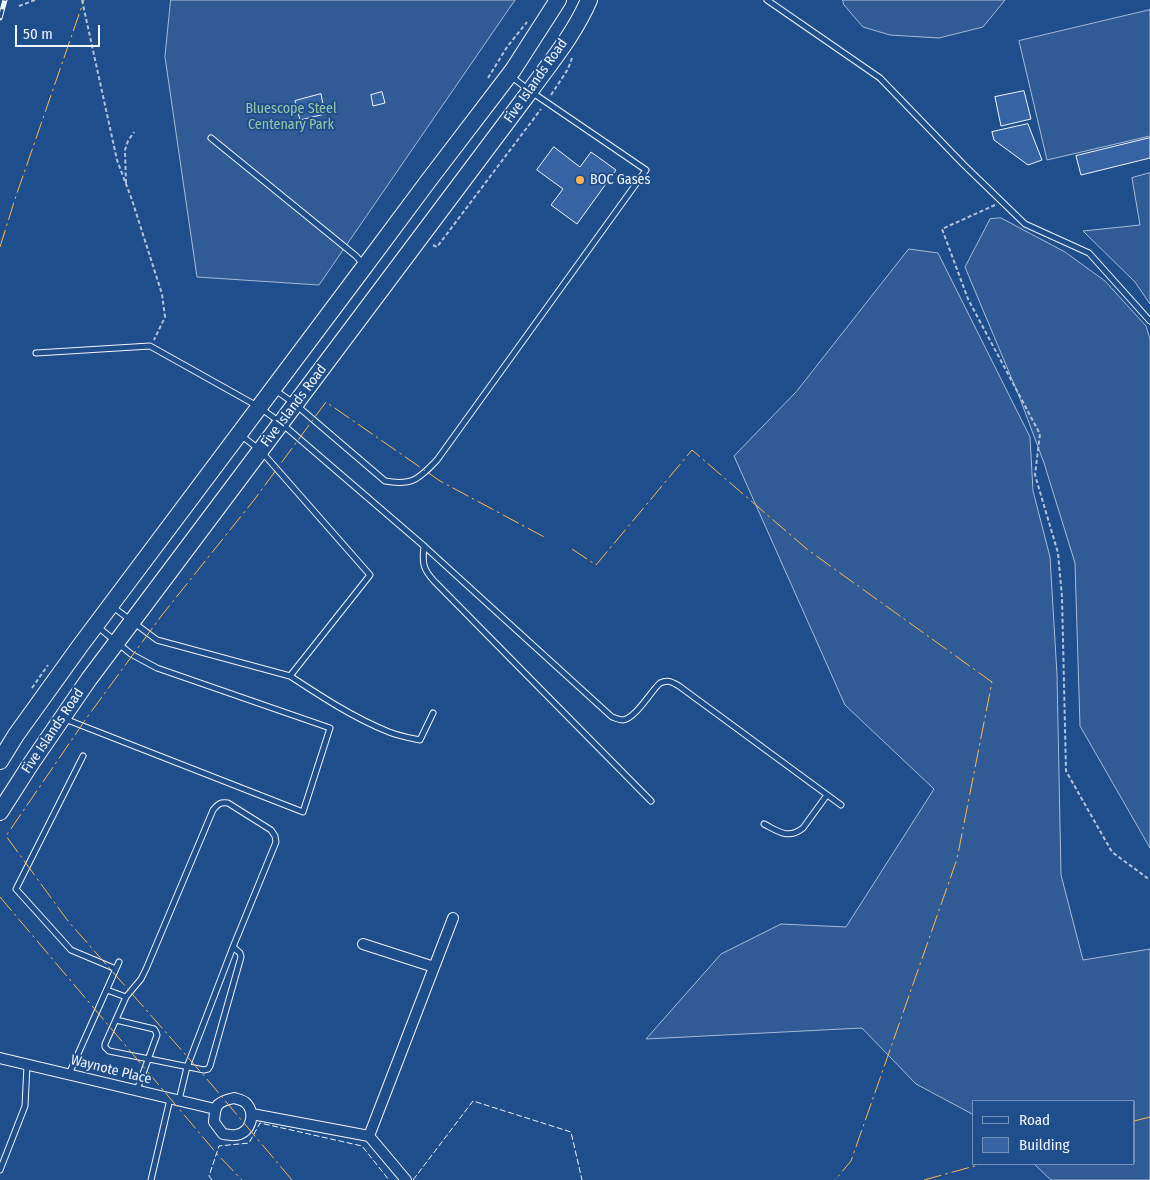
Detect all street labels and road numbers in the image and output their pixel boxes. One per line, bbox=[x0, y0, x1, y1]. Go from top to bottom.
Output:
street label: Five Islands Road bbox=[501, 36, 571, 126]
street label: Five Islands Road bbox=[258, 361, 330, 451]
street label: Five Islands Road bbox=[18, 685, 88, 777]
street label: Waynote Place bbox=[69, 1052, 153, 1088]

